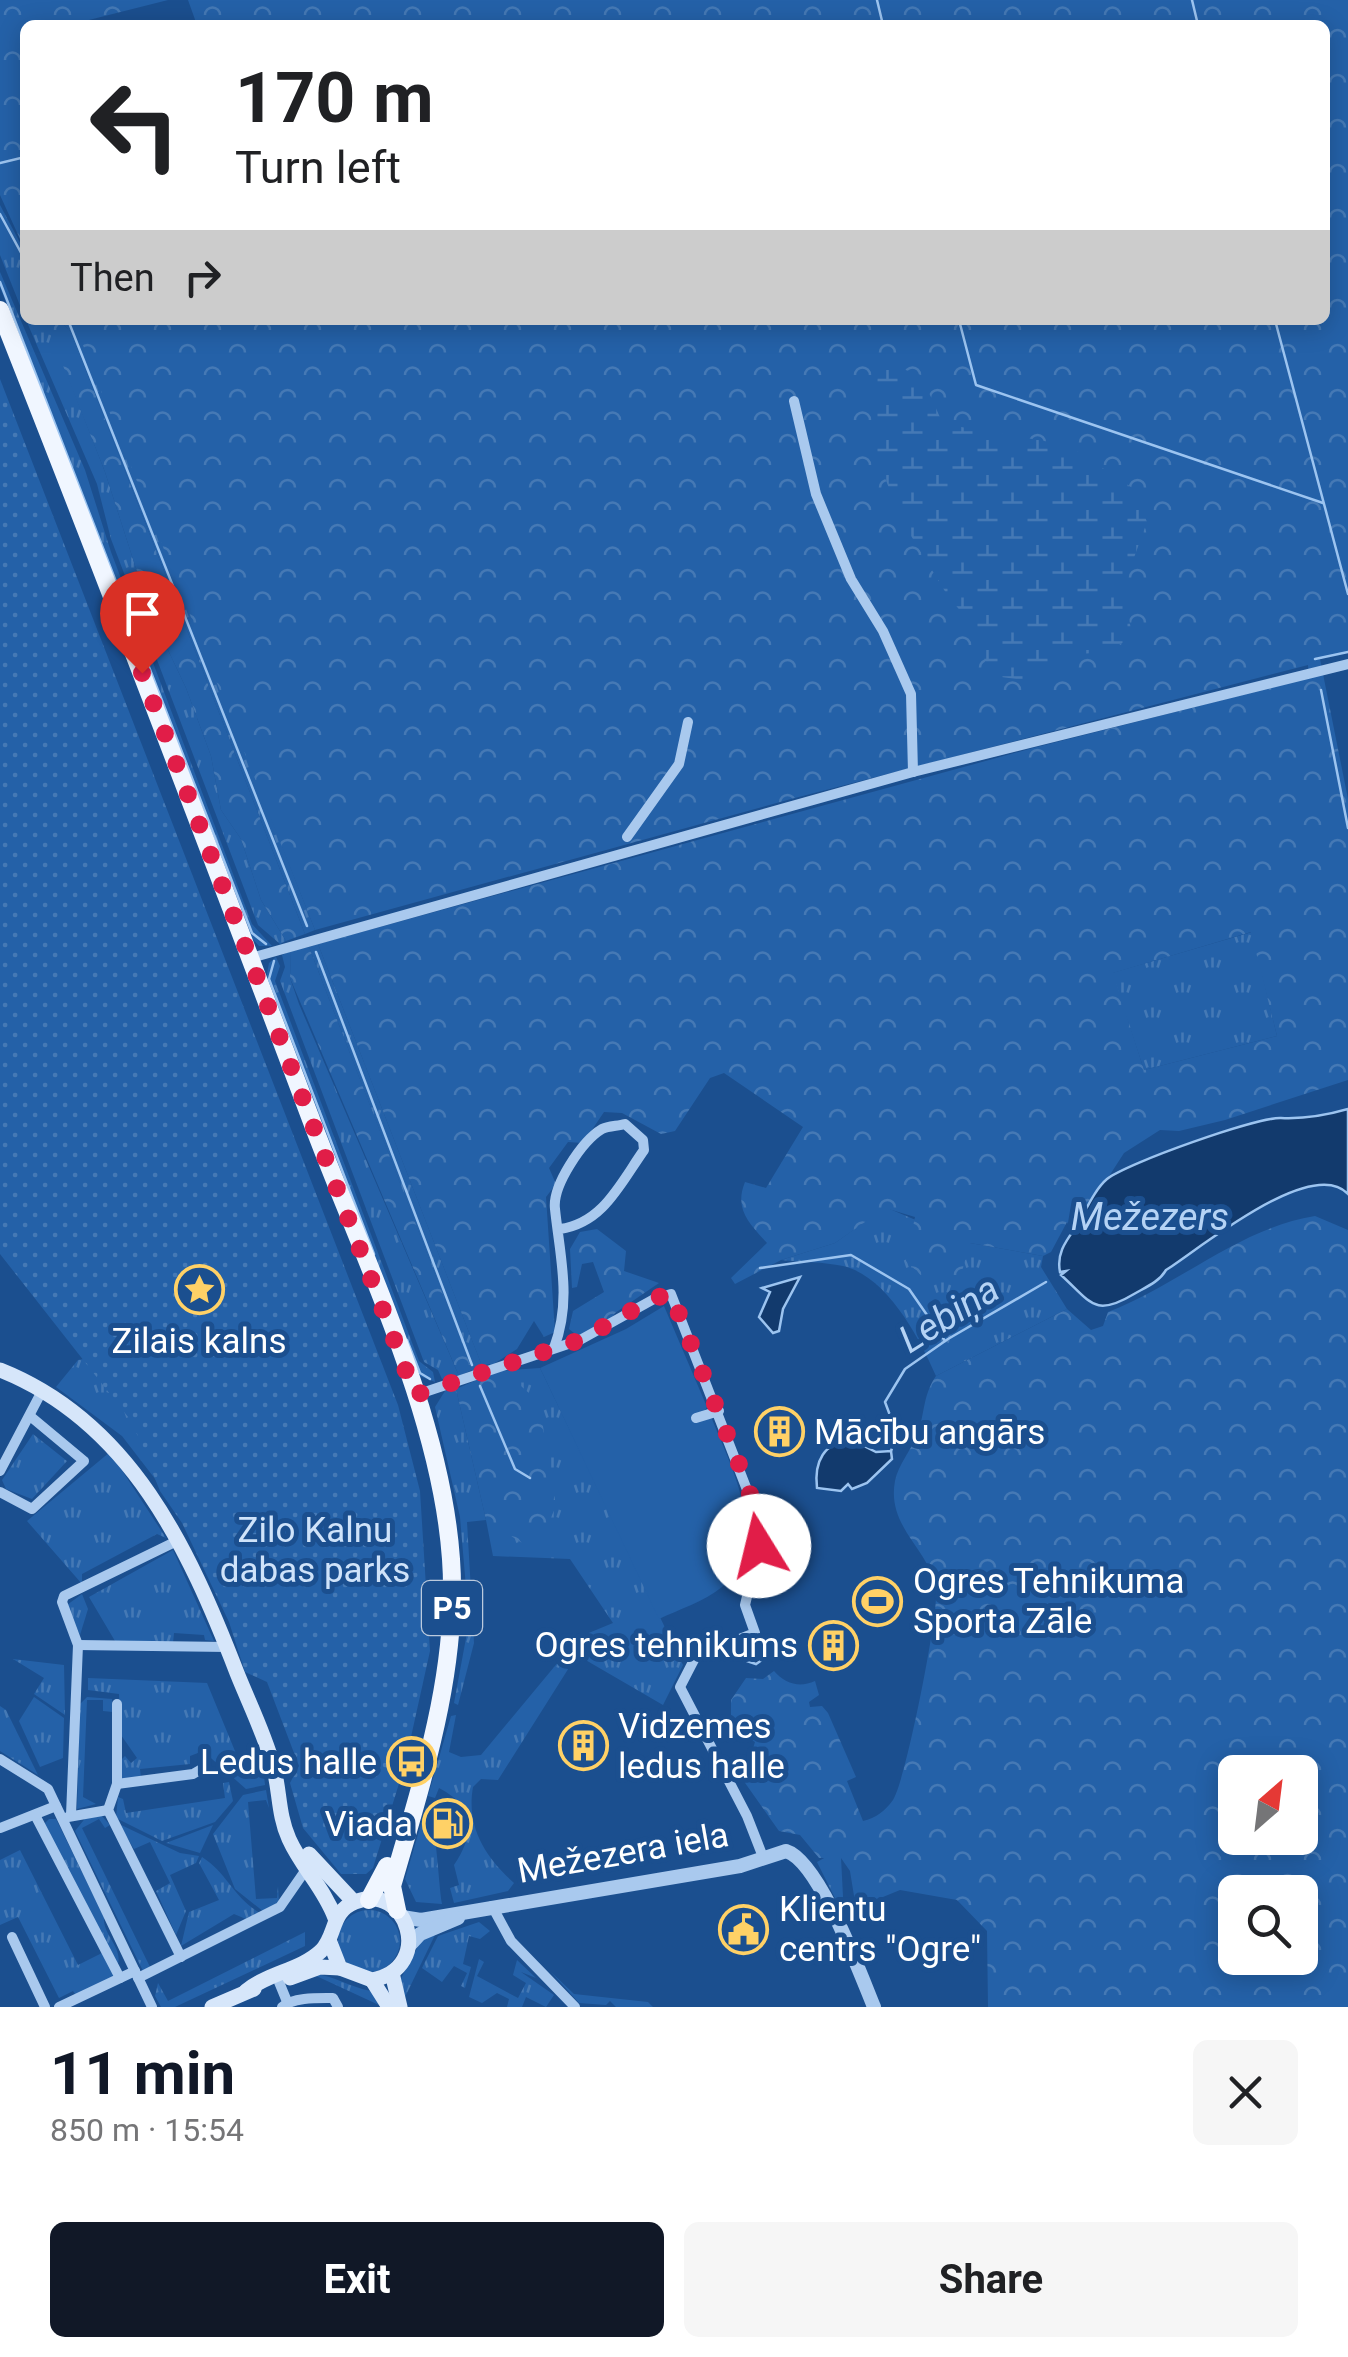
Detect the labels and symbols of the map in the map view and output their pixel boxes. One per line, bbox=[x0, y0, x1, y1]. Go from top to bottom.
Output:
pin bbox=[100, 571, 185, 674]
water label: Mežezers bbox=[1071, 1195, 1229, 1239]
place icon: Zilais kalns bbox=[173, 1263, 225, 1315]
water label: Lebiņa bbox=[891, 1266, 1008, 1363]
place label: Zilais kalns bbox=[112, 1321, 286, 1362]
building icon: Mācību angārs bbox=[753, 1406, 805, 1458]
place label: Mācību angārs bbox=[814, 1412, 1045, 1453]
position arrow bbox=[707, 1494, 811, 1598]
park label: Zilo Kalnu dabas parks bbox=[220, 1510, 410, 1591]
place label: Ogres Tehnikuma Sporta Zāle bbox=[913, 1561, 1185, 1642]
sports icon: Ogres Tehnikuma Sporta Zāle bbox=[852, 1575, 904, 1627]
road number: P5 bbox=[422, 1581, 482, 1635]
building icon: Ogres tehnikums bbox=[807, 1619, 859, 1671]
place label: Ogres tehnikums bbox=[535, 1625, 798, 1666]
place label: Vidzemes ledus halle bbox=[618, 1706, 785, 1787]
building icon: Vidzemes ledus halle bbox=[557, 1720, 609, 1772]
bus stop icon: Ledus halle bbox=[386, 1736, 438, 1788]
place label: Ledus halle bbox=[200, 1742, 377, 1783]
north arrow bbox=[1218, 1755, 1318, 1855]
fuel station icon: Viada bbox=[422, 1798, 474, 1850]
place label: Viada bbox=[324, 1804, 413, 1845]
street label: Mežezera iela bbox=[514, 1814, 732, 1892]
place label: Klientu centrs "Ogre" bbox=[779, 1889, 981, 1970]
public building icon: Klientu centrs "Ogre" bbox=[718, 1903, 770, 1955]

